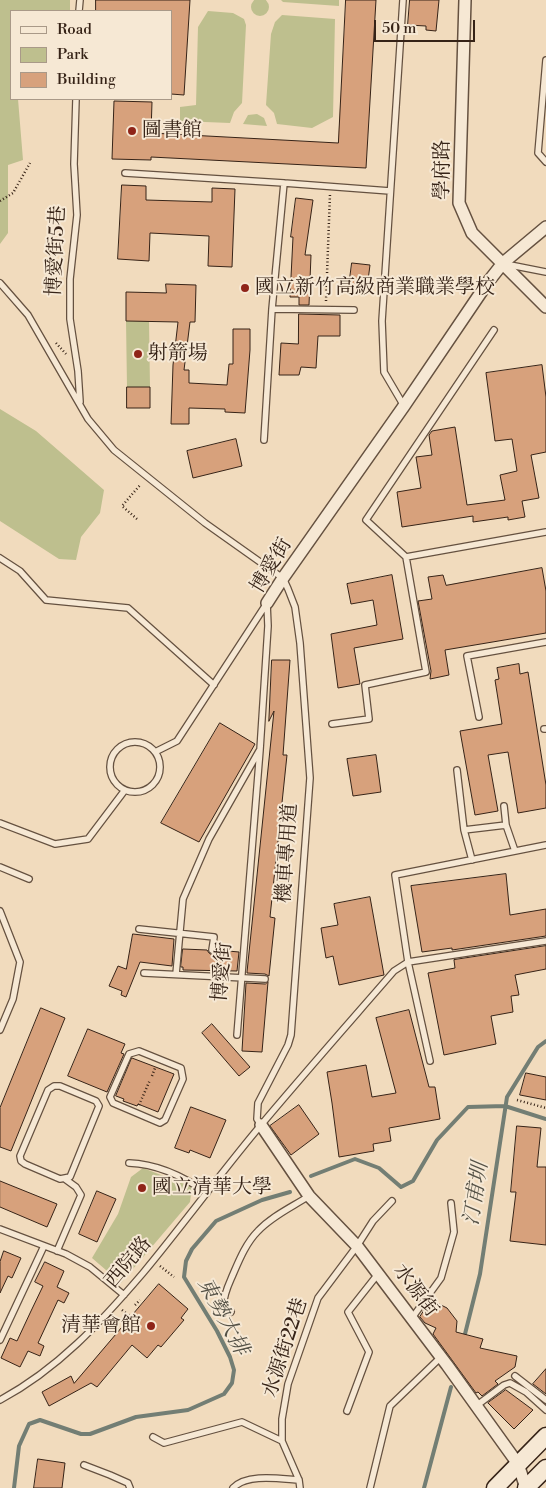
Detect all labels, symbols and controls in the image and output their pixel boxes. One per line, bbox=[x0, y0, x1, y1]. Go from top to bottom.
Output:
legend bbox=[10, 10, 172, 100]
scale bar bbox=[376, 10, 477, 42]
text: 50 m bbox=[382, 19, 416, 38]
text: Road bbox=[57, 20, 92, 39]
text: Park bbox=[57, 45, 88, 64]
text: Building bbox=[57, 70, 116, 89]
place label: 圖書館 bbox=[142, 119, 202, 143]
marker: 圖書館 bbox=[126, 125, 138, 137]
street label: 學府路 bbox=[431, 140, 455, 200]
street label: 博愛街5巷 bbox=[43, 205, 71, 297]
place label: 國立新竹高級商業職業學校 bbox=[255, 276, 495, 300]
marker: 國立新竹高級商業職業學校 bbox=[239, 282, 251, 294]
place label: 射箭場 bbox=[148, 342, 208, 366]
marker: 射箭場 bbox=[132, 348, 144, 360]
street label: 博愛街 bbox=[246, 534, 298, 598]
street label: 機車專用道 bbox=[273, 802, 303, 904]
street label: 博愛街 bbox=[208, 941, 238, 1003]
water label: 汀甫圳 bbox=[460, 1161, 494, 1227]
place label: 國立清華大學 bbox=[152, 1176, 272, 1200]
marker: 國立清華大學 bbox=[136, 1182, 148, 1194]
street label: 西院路 bbox=[101, 1232, 157, 1294]
street label: 水源街 bbox=[387, 1260, 443, 1322]
water label: 東勢大排 bbox=[191, 1274, 253, 1360]
street label: 水源街22巷 bbox=[259, 1295, 313, 1401]
place label: 清華會館 bbox=[61, 1314, 141, 1338]
marker: 清華會館 bbox=[145, 1320, 157, 1332]

